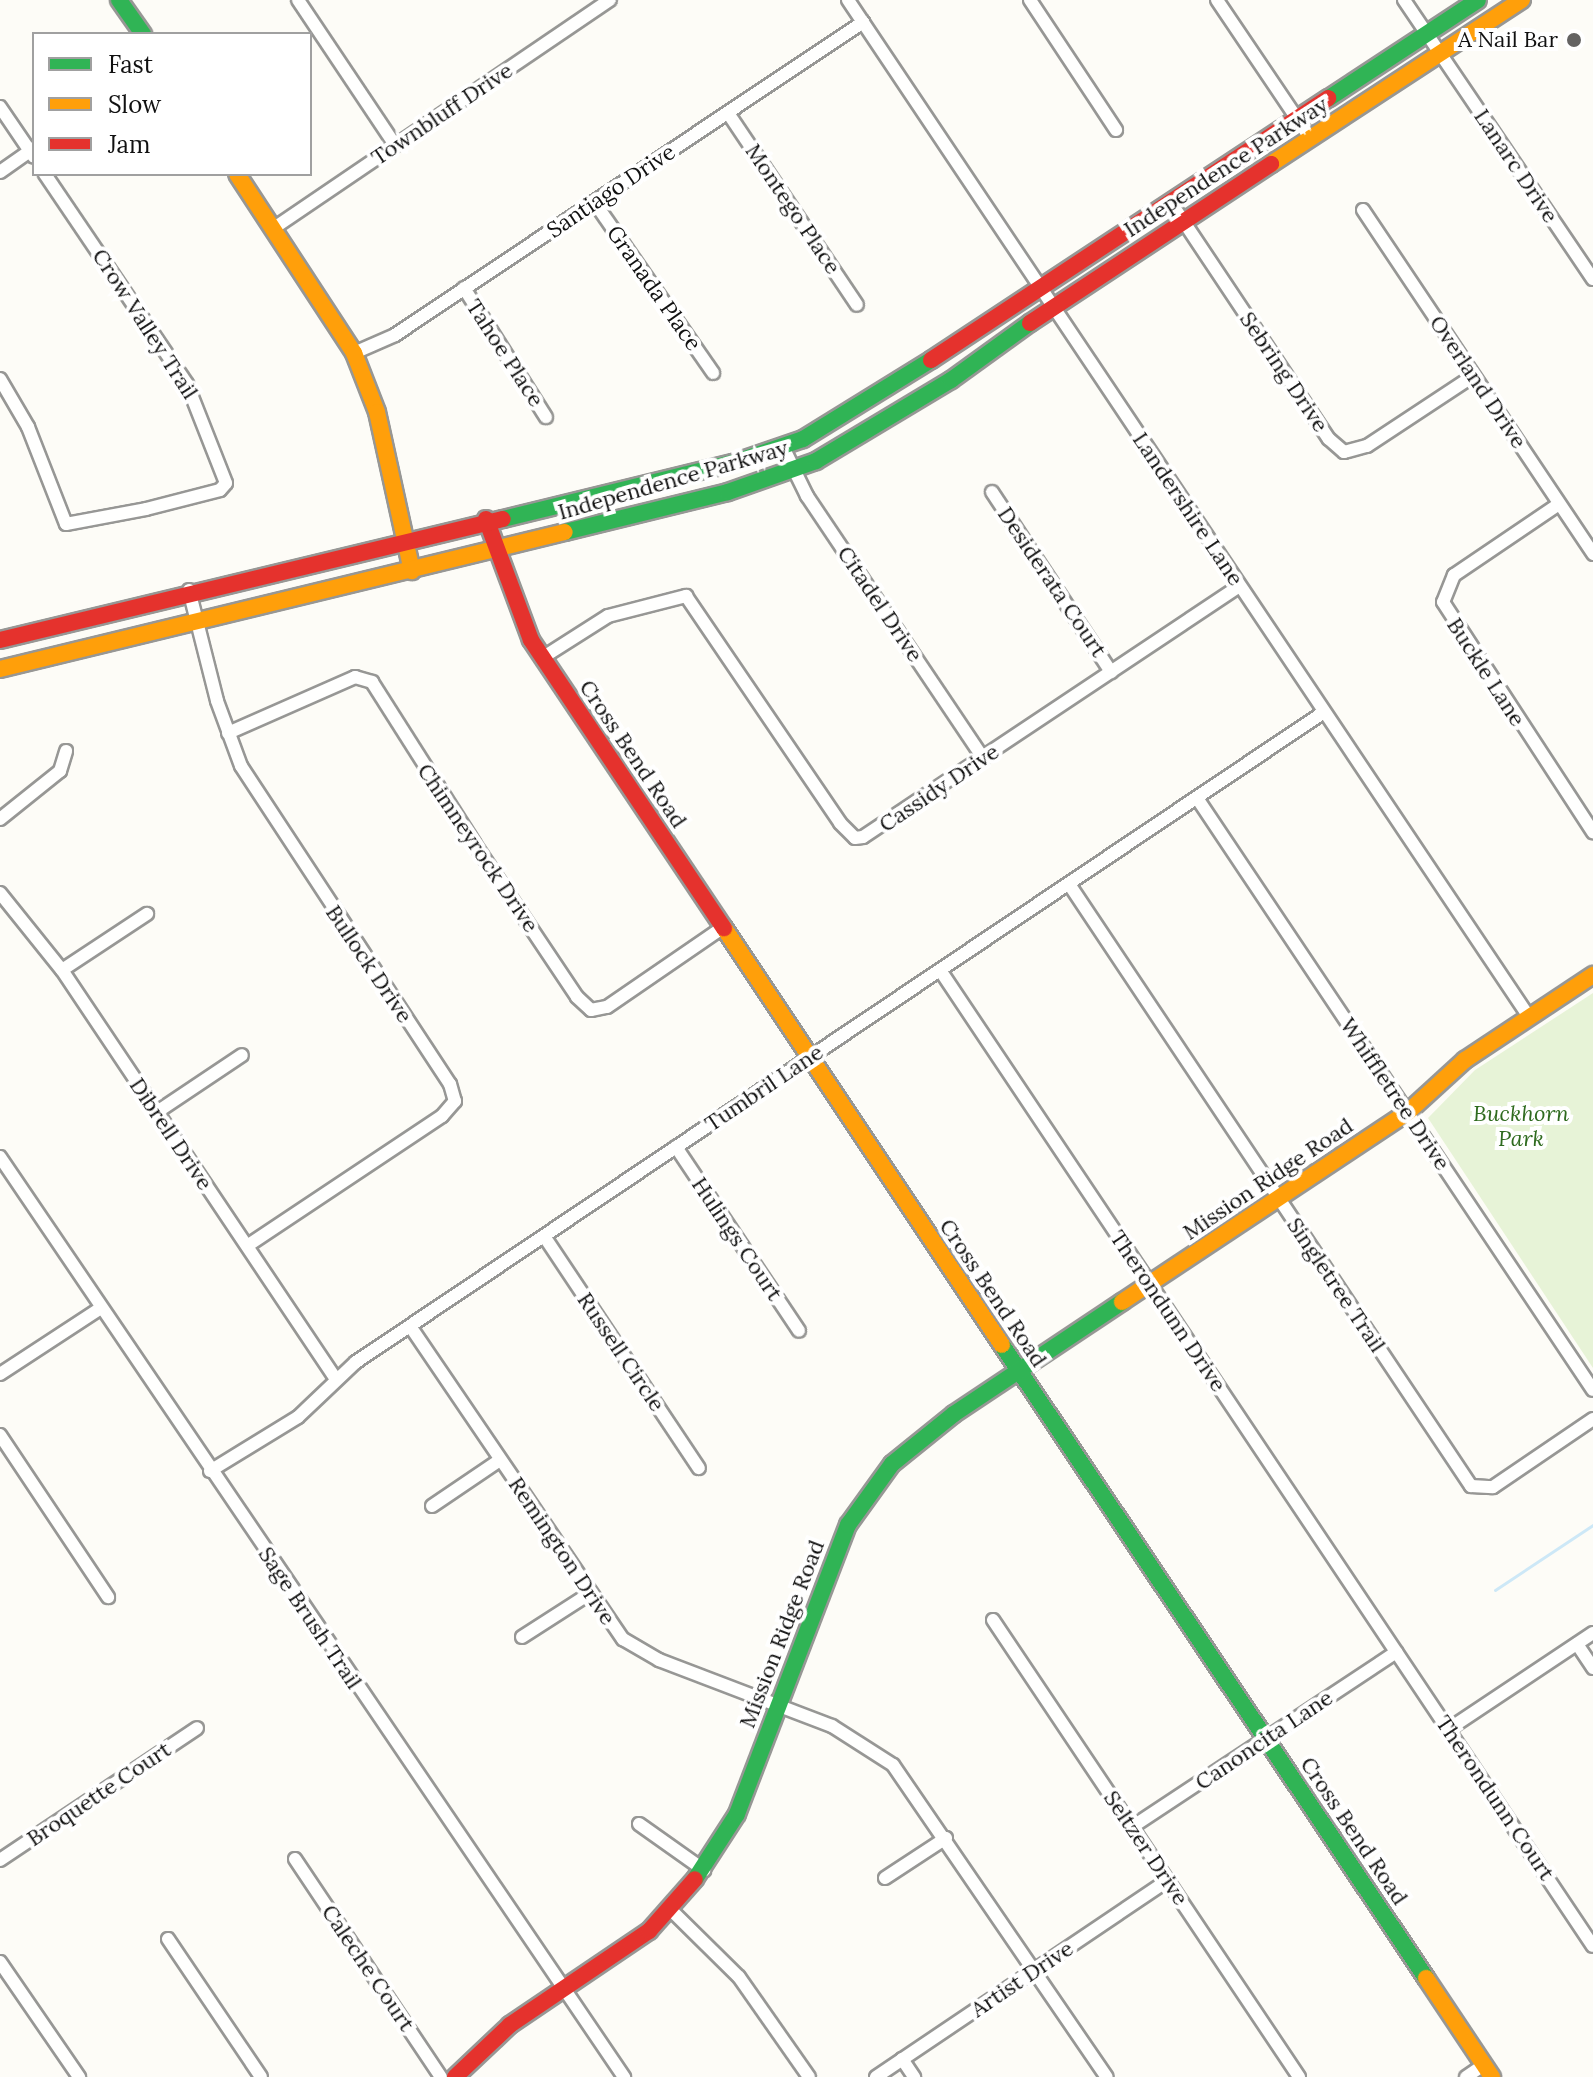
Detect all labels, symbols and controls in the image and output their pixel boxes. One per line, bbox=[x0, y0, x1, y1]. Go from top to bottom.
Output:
place label: A Nail Bar bbox=[1458, 27, 1558, 53]
marker: A Nail Bar bbox=[1565, 31, 1583, 49]
legend bbox=[32, 32, 312, 176]
text: Fast bbox=[108, 49, 153, 80]
street label: Townbluff Drive bbox=[366, 57, 518, 171]
text: Slow bbox=[108, 89, 161, 120]
street label: Independence Parkway bbox=[1119, 91, 1333, 243]
street label: Lanarc Drive bbox=[1468, 104, 1564, 228]
text: Jam bbox=[108, 129, 150, 160]
street label: Santiago Drive bbox=[542, 138, 680, 244]
street label: Montego Place bbox=[740, 139, 846, 279]
street label: Granada Place bbox=[601, 220, 707, 356]
street label: Crow Valley Trail bbox=[87, 244, 203, 404]
street label: Tahoe Place bbox=[461, 294, 549, 412]
street label: Sebring Drive bbox=[1234, 307, 1334, 437]
street label: Overland Drive bbox=[1424, 311, 1532, 453]
street label: Landershire Lane bbox=[1127, 427, 1249, 591]
street label: Independence Parkway bbox=[555, 435, 791, 525]
street label: Desiderata Court bbox=[992, 502, 1112, 662]
street label: Citadel Drive bbox=[832, 541, 928, 667]
street label: Buckle Lane bbox=[1441, 613, 1531, 731]
street label: Cross Bend Road bbox=[574, 675, 692, 833]
street label: Cassidy Drive bbox=[874, 738, 1004, 838]
street label: Chimneyrock Drive bbox=[412, 759, 544, 937]
street label: Bullock Drive bbox=[320, 900, 418, 1028]
street label: Whiffletree Drive bbox=[1334, 1013, 1456, 1175]
street label: Tumbril Lane bbox=[700, 1039, 828, 1137]
street label: Dibrell Drive bbox=[124, 1073, 218, 1195]
park label: Buckhorn Park bbox=[1473, 1100, 1569, 1152]
street label: Mission Ridge Road bbox=[1178, 1112, 1358, 1246]
street label: Hulings Court bbox=[686, 1172, 788, 1306]
street label: Singletree Trail bbox=[1281, 1213, 1391, 1357]
street label: Cross Bend Road bbox=[934, 1214, 1052, 1372]
street label: Therondunn Drive bbox=[1104, 1225, 1232, 1397]
street label: Russell Circle bbox=[572, 1288, 670, 1416]
street label: Remington Drive bbox=[503, 1472, 621, 1630]
street label: Mission Ridge Road bbox=[734, 1536, 830, 1732]
street label: Sage Brush Trail bbox=[253, 1542, 367, 1694]
street label: Canoncita Lane bbox=[1190, 1684, 1338, 1796]
street label: Therondunn Court bbox=[1430, 1711, 1560, 1885]
street label: Broquette Court bbox=[22, 1736, 176, 1852]
street label: Cross Bend Road bbox=[1295, 1752, 1413, 1910]
street label: Seltzer Drive bbox=[1098, 1786, 1194, 1910]
street label: Caleche Court bbox=[316, 1900, 420, 2036]
street label: Artist Drive bbox=[966, 1935, 1078, 2023]

